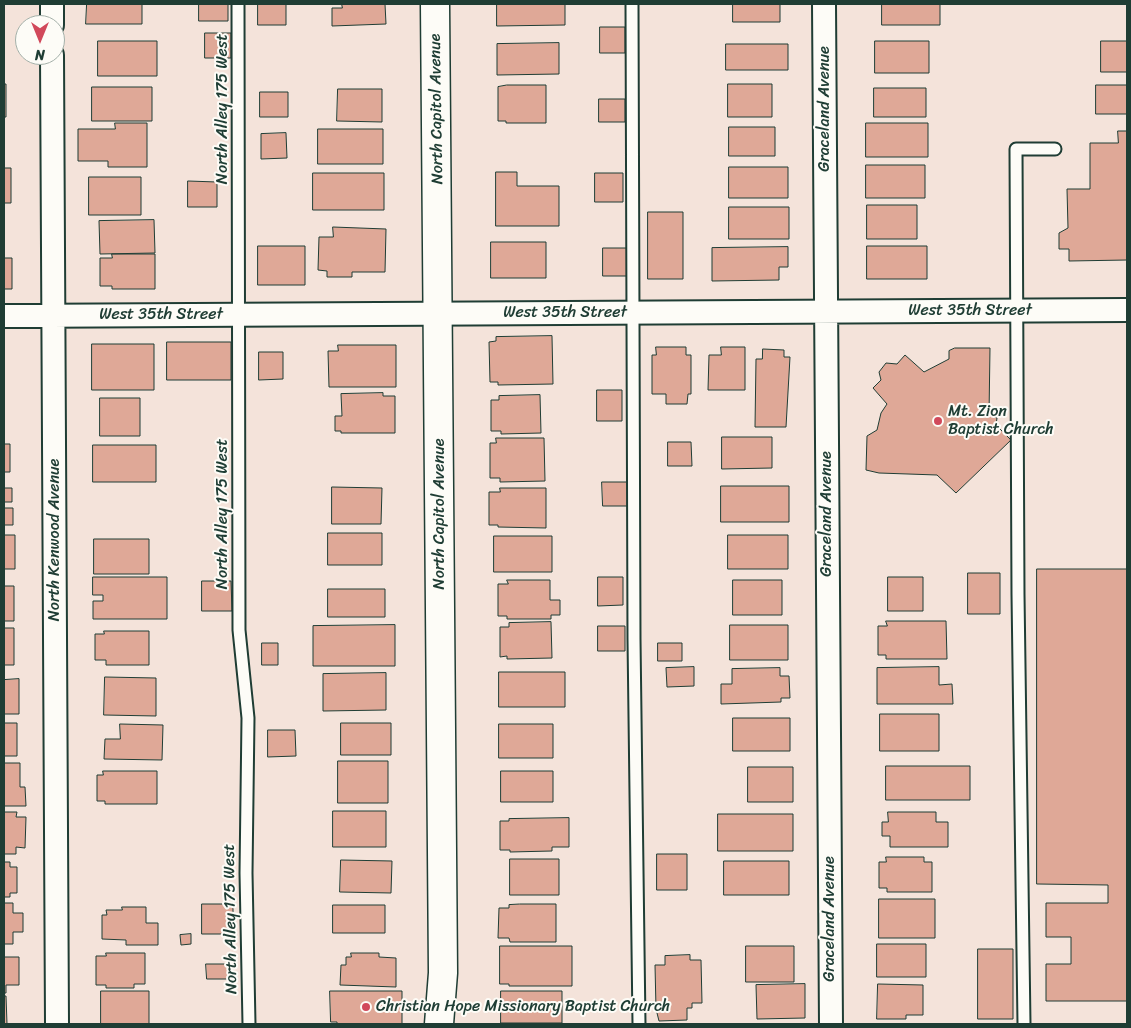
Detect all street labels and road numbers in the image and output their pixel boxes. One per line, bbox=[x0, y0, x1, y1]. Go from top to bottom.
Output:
street label: North Capitol Avenue bbox=[426, 33, 448, 185]
street label: North Alley 175 West bbox=[213, 34, 233, 184]
street label: Graceland Avenue bbox=[815, 46, 835, 172]
street label: West 35th Street bbox=[908, 301, 1032, 321]
street label: West 35th Street bbox=[503, 303, 627, 323]
street label: West 35th Street bbox=[99, 305, 223, 325]
street label: North Alley 175 West bbox=[213, 439, 233, 589]
street label: North Capitol Avenue bbox=[430, 439, 450, 589]
street label: Graceland Avenue bbox=[817, 451, 837, 577]
street label: North Kenwood Avenue bbox=[45, 459, 65, 621]
street label: North Alley 175 West bbox=[220, 844, 242, 994]
street label: Graceland Avenue bbox=[820, 856, 840, 982]

